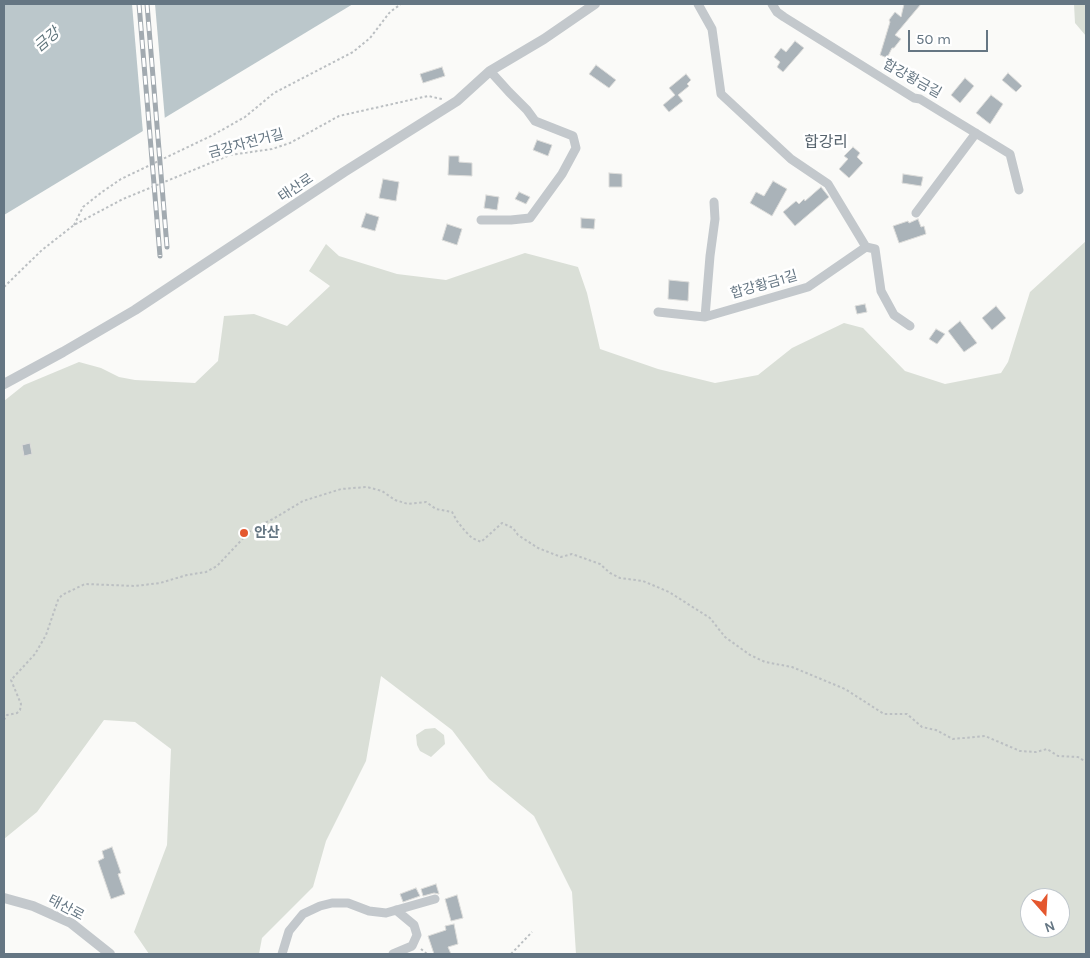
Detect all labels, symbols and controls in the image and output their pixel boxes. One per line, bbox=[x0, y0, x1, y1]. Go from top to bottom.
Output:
scale bar bbox=[910, 20, 990, 52]
water label: 금강 bbox=[31, 24, 63, 56]
text: 50 m bbox=[916, 30, 951, 48]
street label: 합강황금길 bbox=[880, 56, 944, 102]
street label: 금강자전거길 bbox=[207, 126, 285, 162]
district label: 합강리 bbox=[804, 132, 848, 152]
street label: 태산로 bbox=[275, 170, 317, 206]
street label: 합강황금1길 bbox=[729, 267, 799, 303]
place label: 안산 bbox=[254, 525, 280, 541]
marker: 안산 bbox=[238, 527, 250, 539]
north arrow bbox=[1020, 888, 1070, 938]
street label: 태산로 bbox=[45, 892, 87, 924]
text: N bbox=[1042, 917, 1057, 936]

